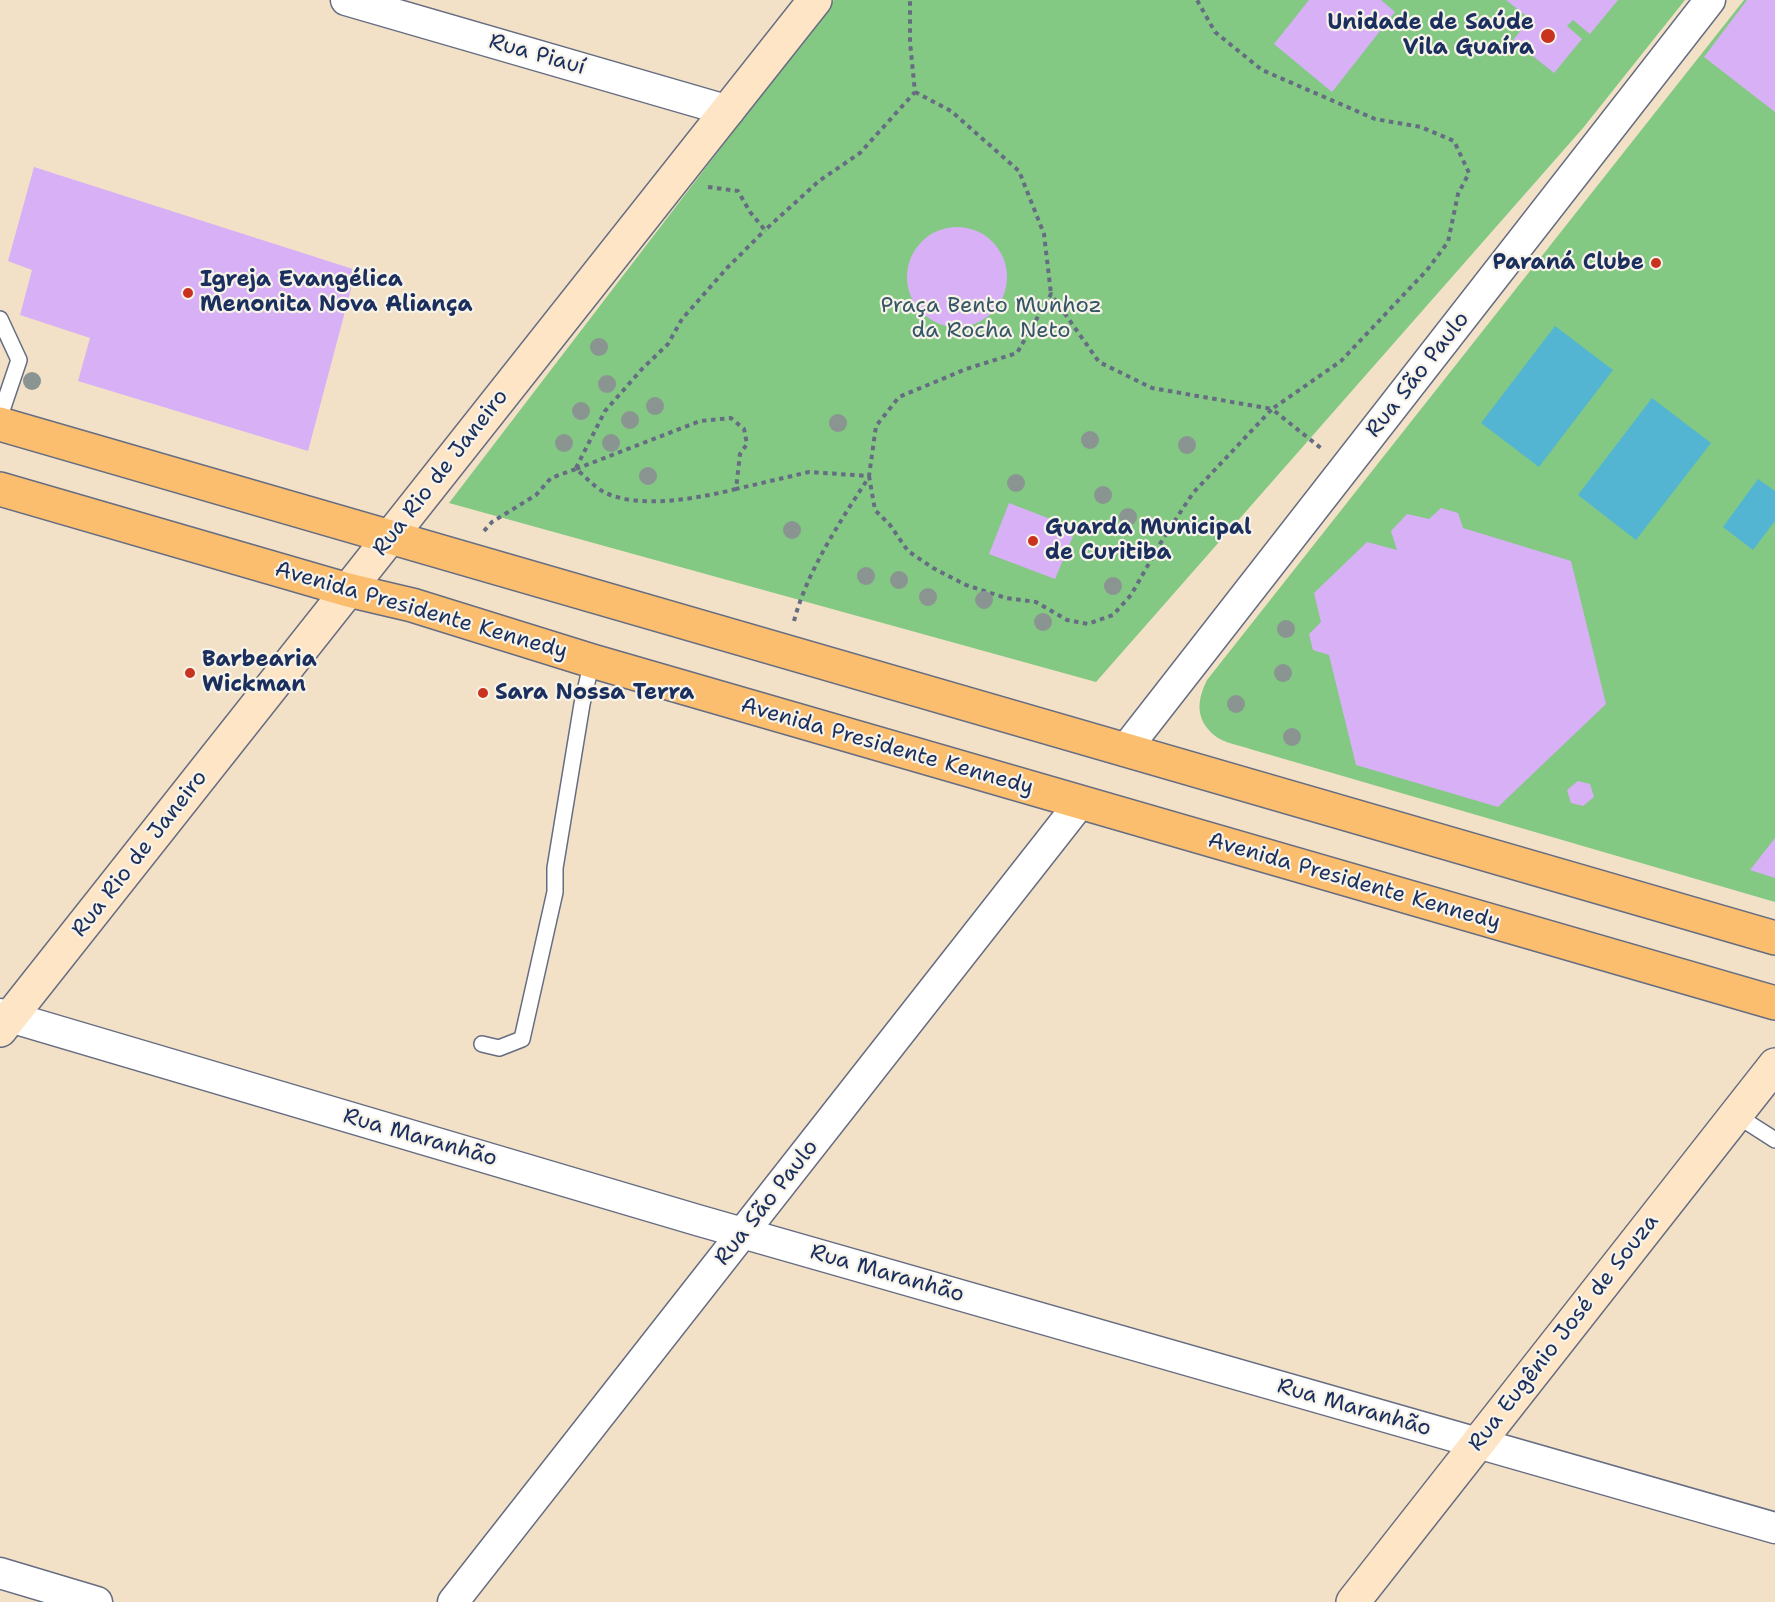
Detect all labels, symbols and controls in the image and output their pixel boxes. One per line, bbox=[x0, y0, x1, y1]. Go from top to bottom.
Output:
place label: Unidade de Saúde Vila Guaíra bbox=[1327, 10, 1534, 62]
marker: Unidade de Saúde Vila Guaíra bbox=[1539, 27, 1557, 45]
street label: Rua Piauí bbox=[486, 29, 588, 81]
place label: Paraná Clube bbox=[1492, 250, 1644, 276]
marker: Paraná Clube bbox=[1649, 256, 1663, 270]
place label: Igreja Evangélica Menonita Nova Aliança bbox=[200, 267, 473, 318]
marker: Igreja Evangélica Menonita Nova Aliança bbox=[181, 286, 195, 300]
park label: Praça Bento Munhoz da Rocha Neto bbox=[880, 293, 1102, 344]
street label: Rua São Paulo bbox=[1361, 307, 1475, 443]
street label: Rua Rio de Janeiro bbox=[368, 384, 514, 562]
place label: Guarda Municipal de Curitiba bbox=[1045, 515, 1252, 566]
marker: Guarda Municipal de Curitiba bbox=[1026, 534, 1040, 548]
street label: Avenida Presidente Kennedy bbox=[272, 557, 570, 665]
place label: Barbearia Wickman bbox=[202, 647, 317, 698]
marker: Barbearia Wickman bbox=[183, 666, 197, 680]
place label: Sara Nossa Terra bbox=[495, 680, 694, 706]
marker: Sara Nossa Terra bbox=[476, 686, 490, 700]
street label: Avenida Presidente Kennedy bbox=[738, 693, 1036, 801]
street label: Rua Rio de Janeiro bbox=[67, 765, 213, 943]
street label: Avenida Presidente Kennedy bbox=[1205, 828, 1503, 936]
street label: Rua Maranhão bbox=[340, 1103, 500, 1173]
street label: Rua São Paulo bbox=[710, 1135, 824, 1271]
street label: Rua Eugênio José de Souza bbox=[1463, 1209, 1665, 1457]
street label: Rua Maranhão bbox=[807, 1239, 967, 1309]
street label: Rua Maranhão bbox=[1274, 1373, 1434, 1443]

